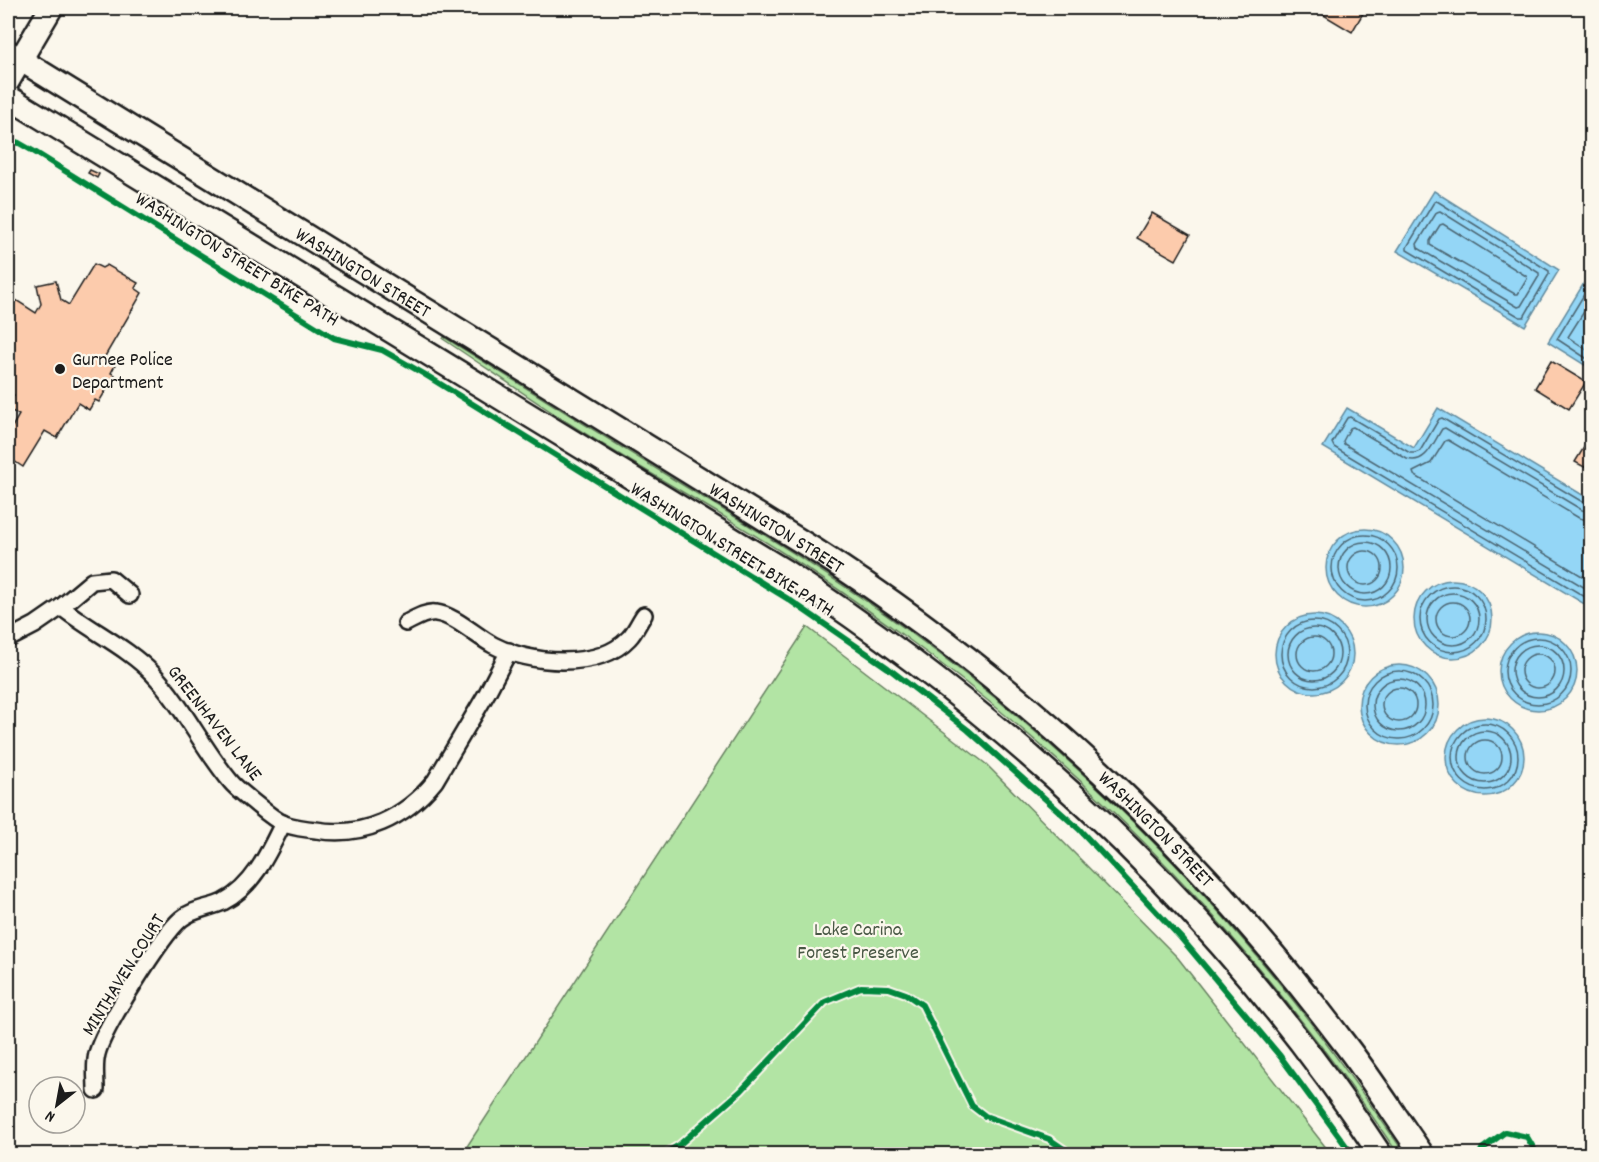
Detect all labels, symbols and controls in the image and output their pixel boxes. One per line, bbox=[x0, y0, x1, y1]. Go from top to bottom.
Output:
street label: WASHINGTON STREET BIKE PATH bbox=[129, 186, 344, 335]
street label: WASHINGTON STREET bbox=[289, 222, 435, 327]
place label: Gurnee Police Department bbox=[72, 347, 173, 398]
marker: Gurnee Police Department bbox=[53, 362, 67, 376]
street label: WASHINGTON STREET BIKE PATH bbox=[624, 476, 839, 625]
street label: WASHINGTON STREET bbox=[703, 477, 849, 582]
street label: GREENHAVEN LANE bbox=[159, 660, 268, 788]
street label: WASHINGTON STREET bbox=[1091, 766, 1219, 895]
street label: MINTHAVEN COURT bbox=[76, 909, 173, 1042]
park label: Lake Carina Forest Preserve bbox=[797, 917, 919, 968]
north arrow bbox=[27, 1075, 87, 1135]
text: N bbox=[41, 1104, 60, 1128]

